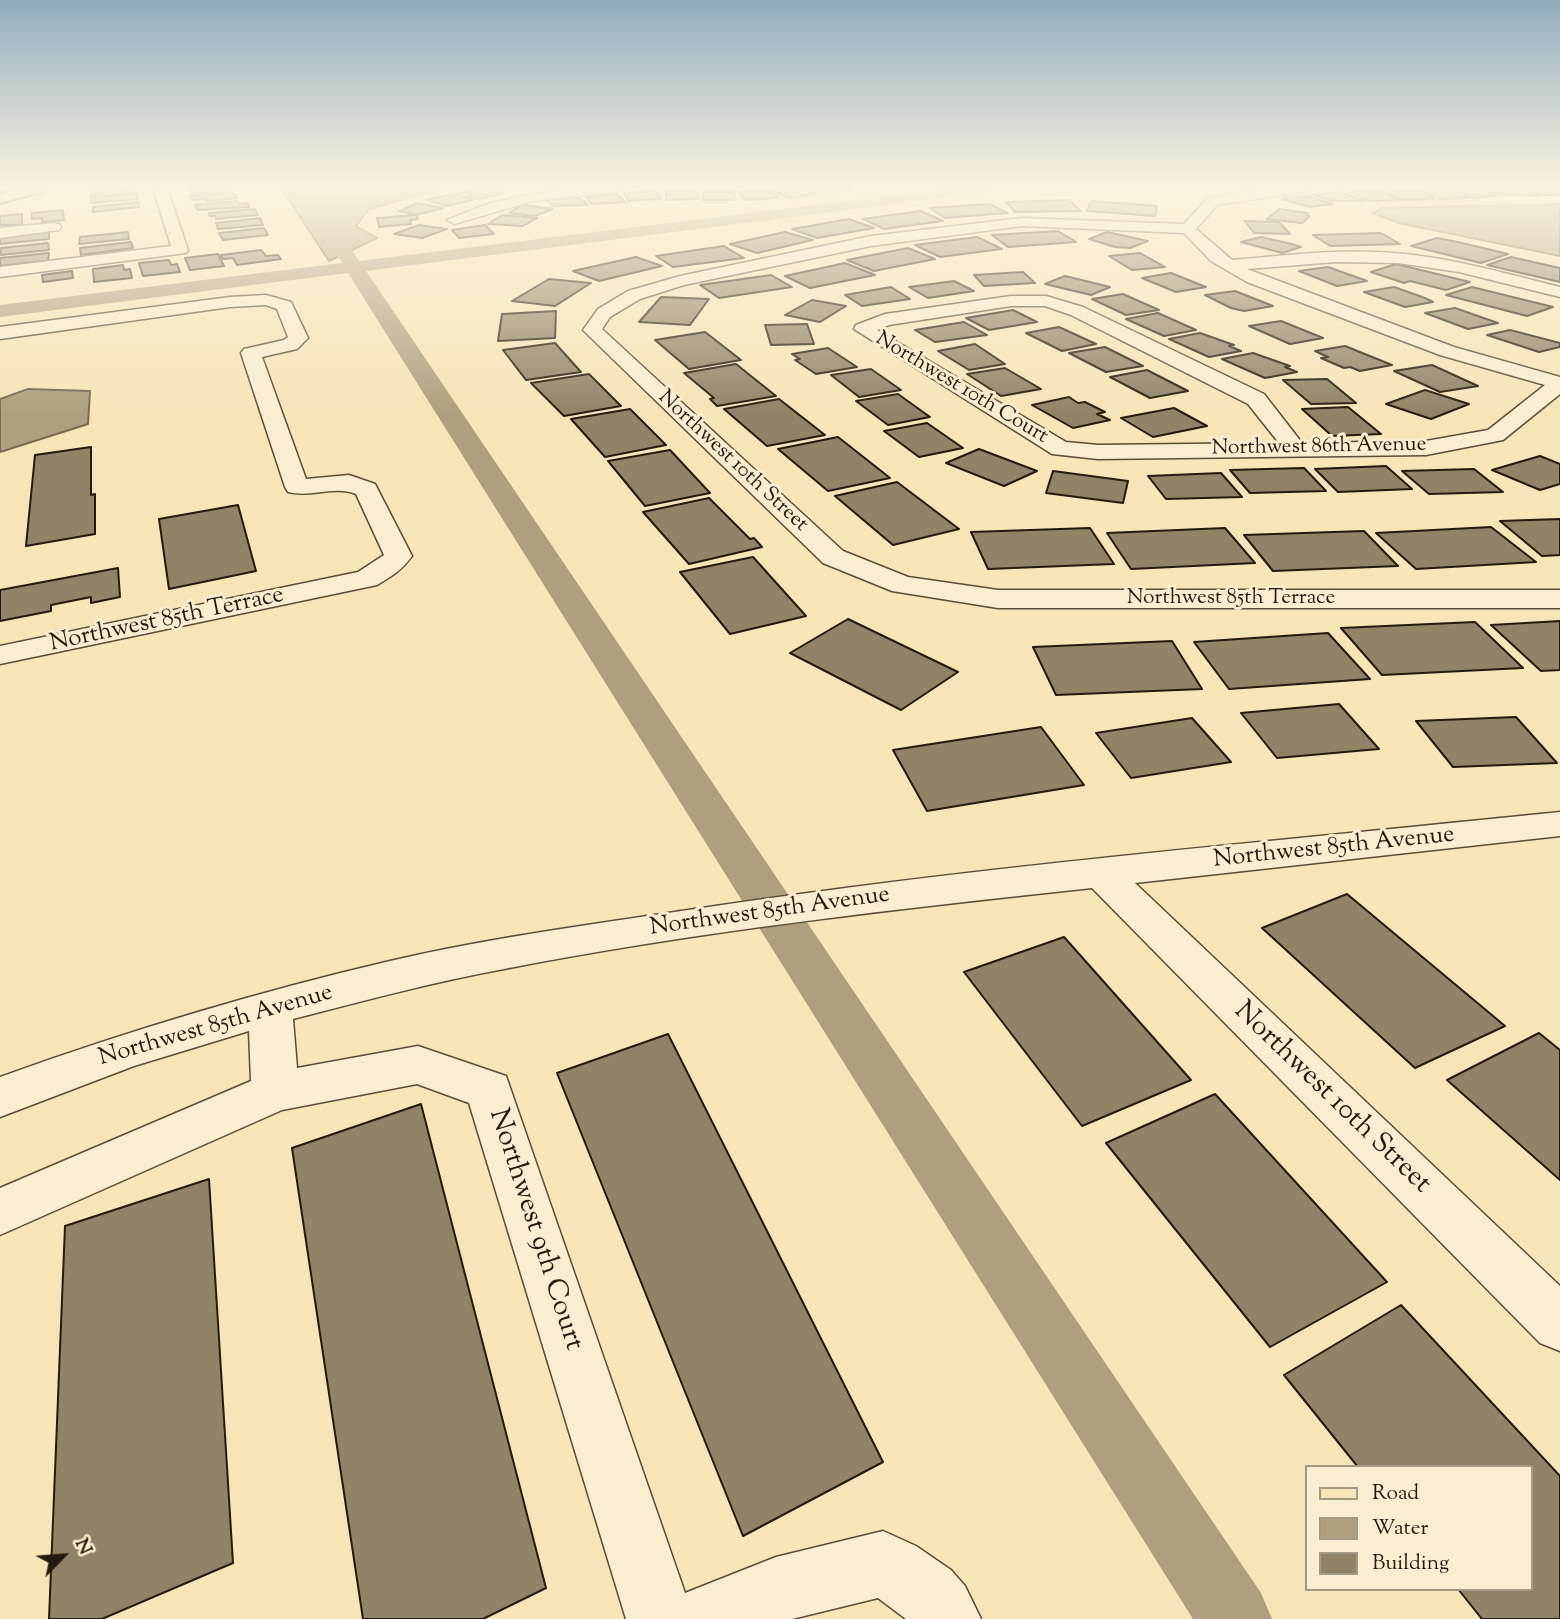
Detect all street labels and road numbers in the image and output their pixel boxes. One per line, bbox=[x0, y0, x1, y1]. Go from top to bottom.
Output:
street label: Northwest 10th Court bbox=[870, 328, 1052, 450]
street label: Northwest 10th Street bbox=[652, 386, 812, 538]
street label: Northwest 86th Avenue bbox=[1211, 434, 1427, 462]
street label: Northwest 85th Terrace bbox=[47, 582, 287, 660]
street label: Northwest 85th Terrace bbox=[1127, 586, 1335, 612]
street label: Northwest 85th Avenue bbox=[1212, 822, 1456, 876]
street label: Northwest 85th Avenue bbox=[648, 882, 892, 944]
street label: Northwest 85th Avenue bbox=[96, 980, 336, 1074]
street label: Northwest 10th Street bbox=[1225, 996, 1437, 1202]
street label: Northwest 9th Court bbox=[479, 1105, 589, 1355]

